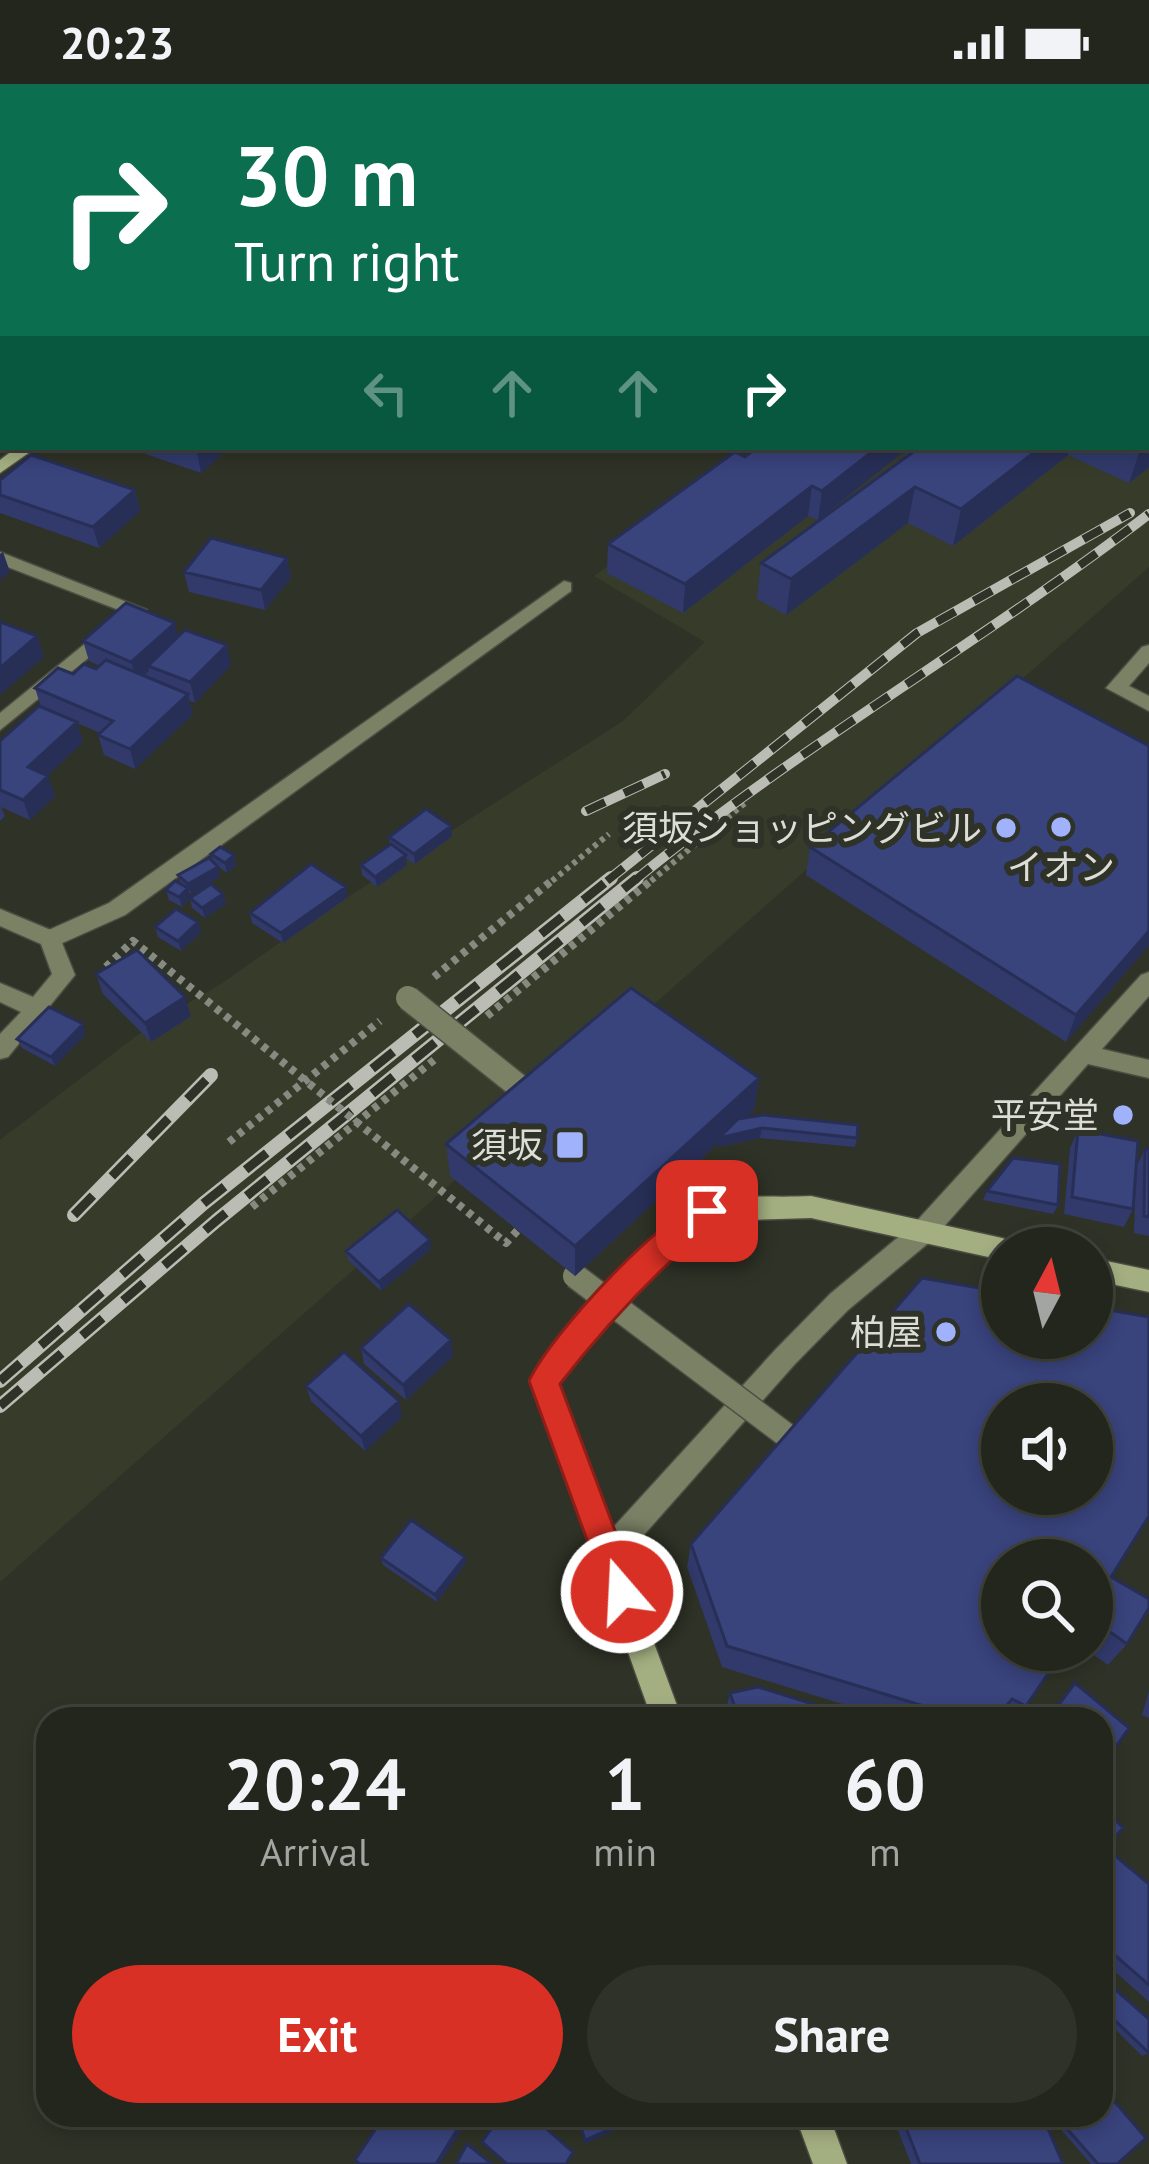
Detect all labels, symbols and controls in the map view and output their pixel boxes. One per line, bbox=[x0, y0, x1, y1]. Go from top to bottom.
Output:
text: 20:23 bbox=[60, 13, 174, 71]
text: 30 m bbox=[234, 120, 418, 229]
icon: right bbox=[36, 132, 192, 288]
text: Turn right bbox=[234, 226, 459, 296]
icon: left bbox=[353, 360, 419, 426]
icon: ahead bbox=[479, 360, 545, 426]
icon: ahead bbox=[605, 360, 671, 426]
icon: right bbox=[731, 360, 797, 426]
place label: 須坂ショッピングビル bbox=[622, 804, 982, 851]
marker: イオン bbox=[1048, 814, 1074, 840]
marker: 須坂ショッピングビル bbox=[993, 815, 1019, 841]
place label: イオン bbox=[1007, 843, 1115, 890]
place label: 平安堂 bbox=[991, 1091, 1099, 1138]
marker: 平安堂 bbox=[1110, 1102, 1136, 1128]
place label: 須坂 bbox=[471, 1121, 543, 1168]
marker: 須坂 bbox=[554, 1129, 586, 1161]
pin bbox=[656, 1160, 758, 1262]
icon: arrive bbox=[674, 1178, 740, 1244]
north arrow bbox=[981, 1227, 1113, 1359]
map controls bbox=[981, 1227, 1113, 1671]
place label: 柏屋 bbox=[850, 1308, 922, 1355]
marker: 柏屋 bbox=[933, 1319, 959, 1345]
button: sound bbox=[981, 1383, 1113, 1515]
position arrow bbox=[559, 1529, 685, 1655]
button: search bbox=[981, 1539, 1113, 1671]
text: 20:24 bbox=[223, 1737, 406, 1830]
text: 1 bbox=[605, 1737, 645, 1830]
text: 60 bbox=[844, 1737, 926, 1830]
text: Arrival bbox=[260, 1826, 369, 1877]
text: min bbox=[593, 1826, 657, 1877]
text: m bbox=[869, 1826, 901, 1877]
button: Exit bbox=[72, 1965, 563, 2103]
button: Share bbox=[587, 1965, 1077, 2103]

